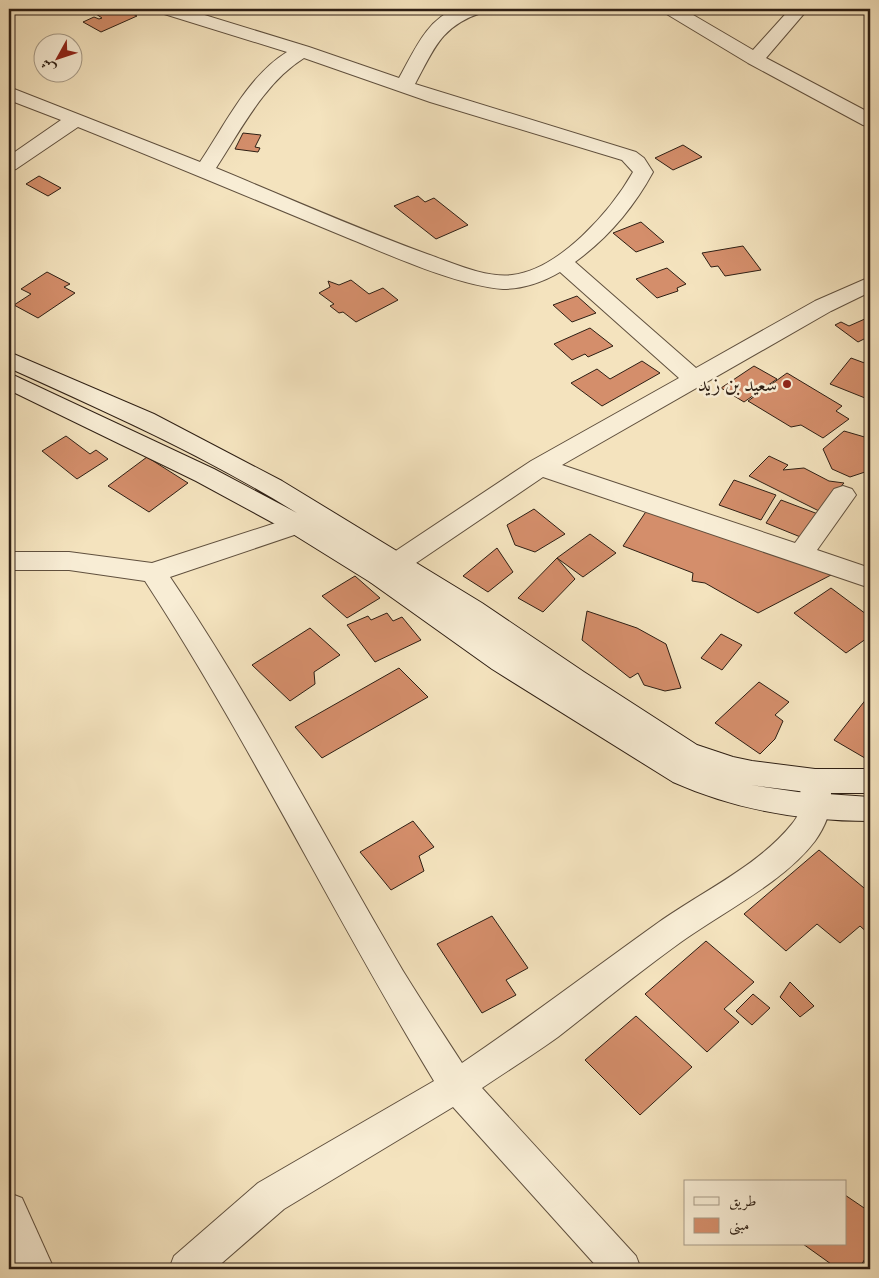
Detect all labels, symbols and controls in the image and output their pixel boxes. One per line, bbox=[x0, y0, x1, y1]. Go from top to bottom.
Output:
north arrow bbox=[32, 32, 82, 82]
text: ش bbox=[37, 55, 59, 77]
place label: سعيد بن زيد bbox=[698, 372, 777, 396]
marker: سعيد بن زيد bbox=[781, 378, 793, 390]
legend bbox=[684, 1180, 846, 1246]
text: طريق bbox=[729, 1192, 756, 1211]
text: مبنى bbox=[729, 1216, 749, 1236]

